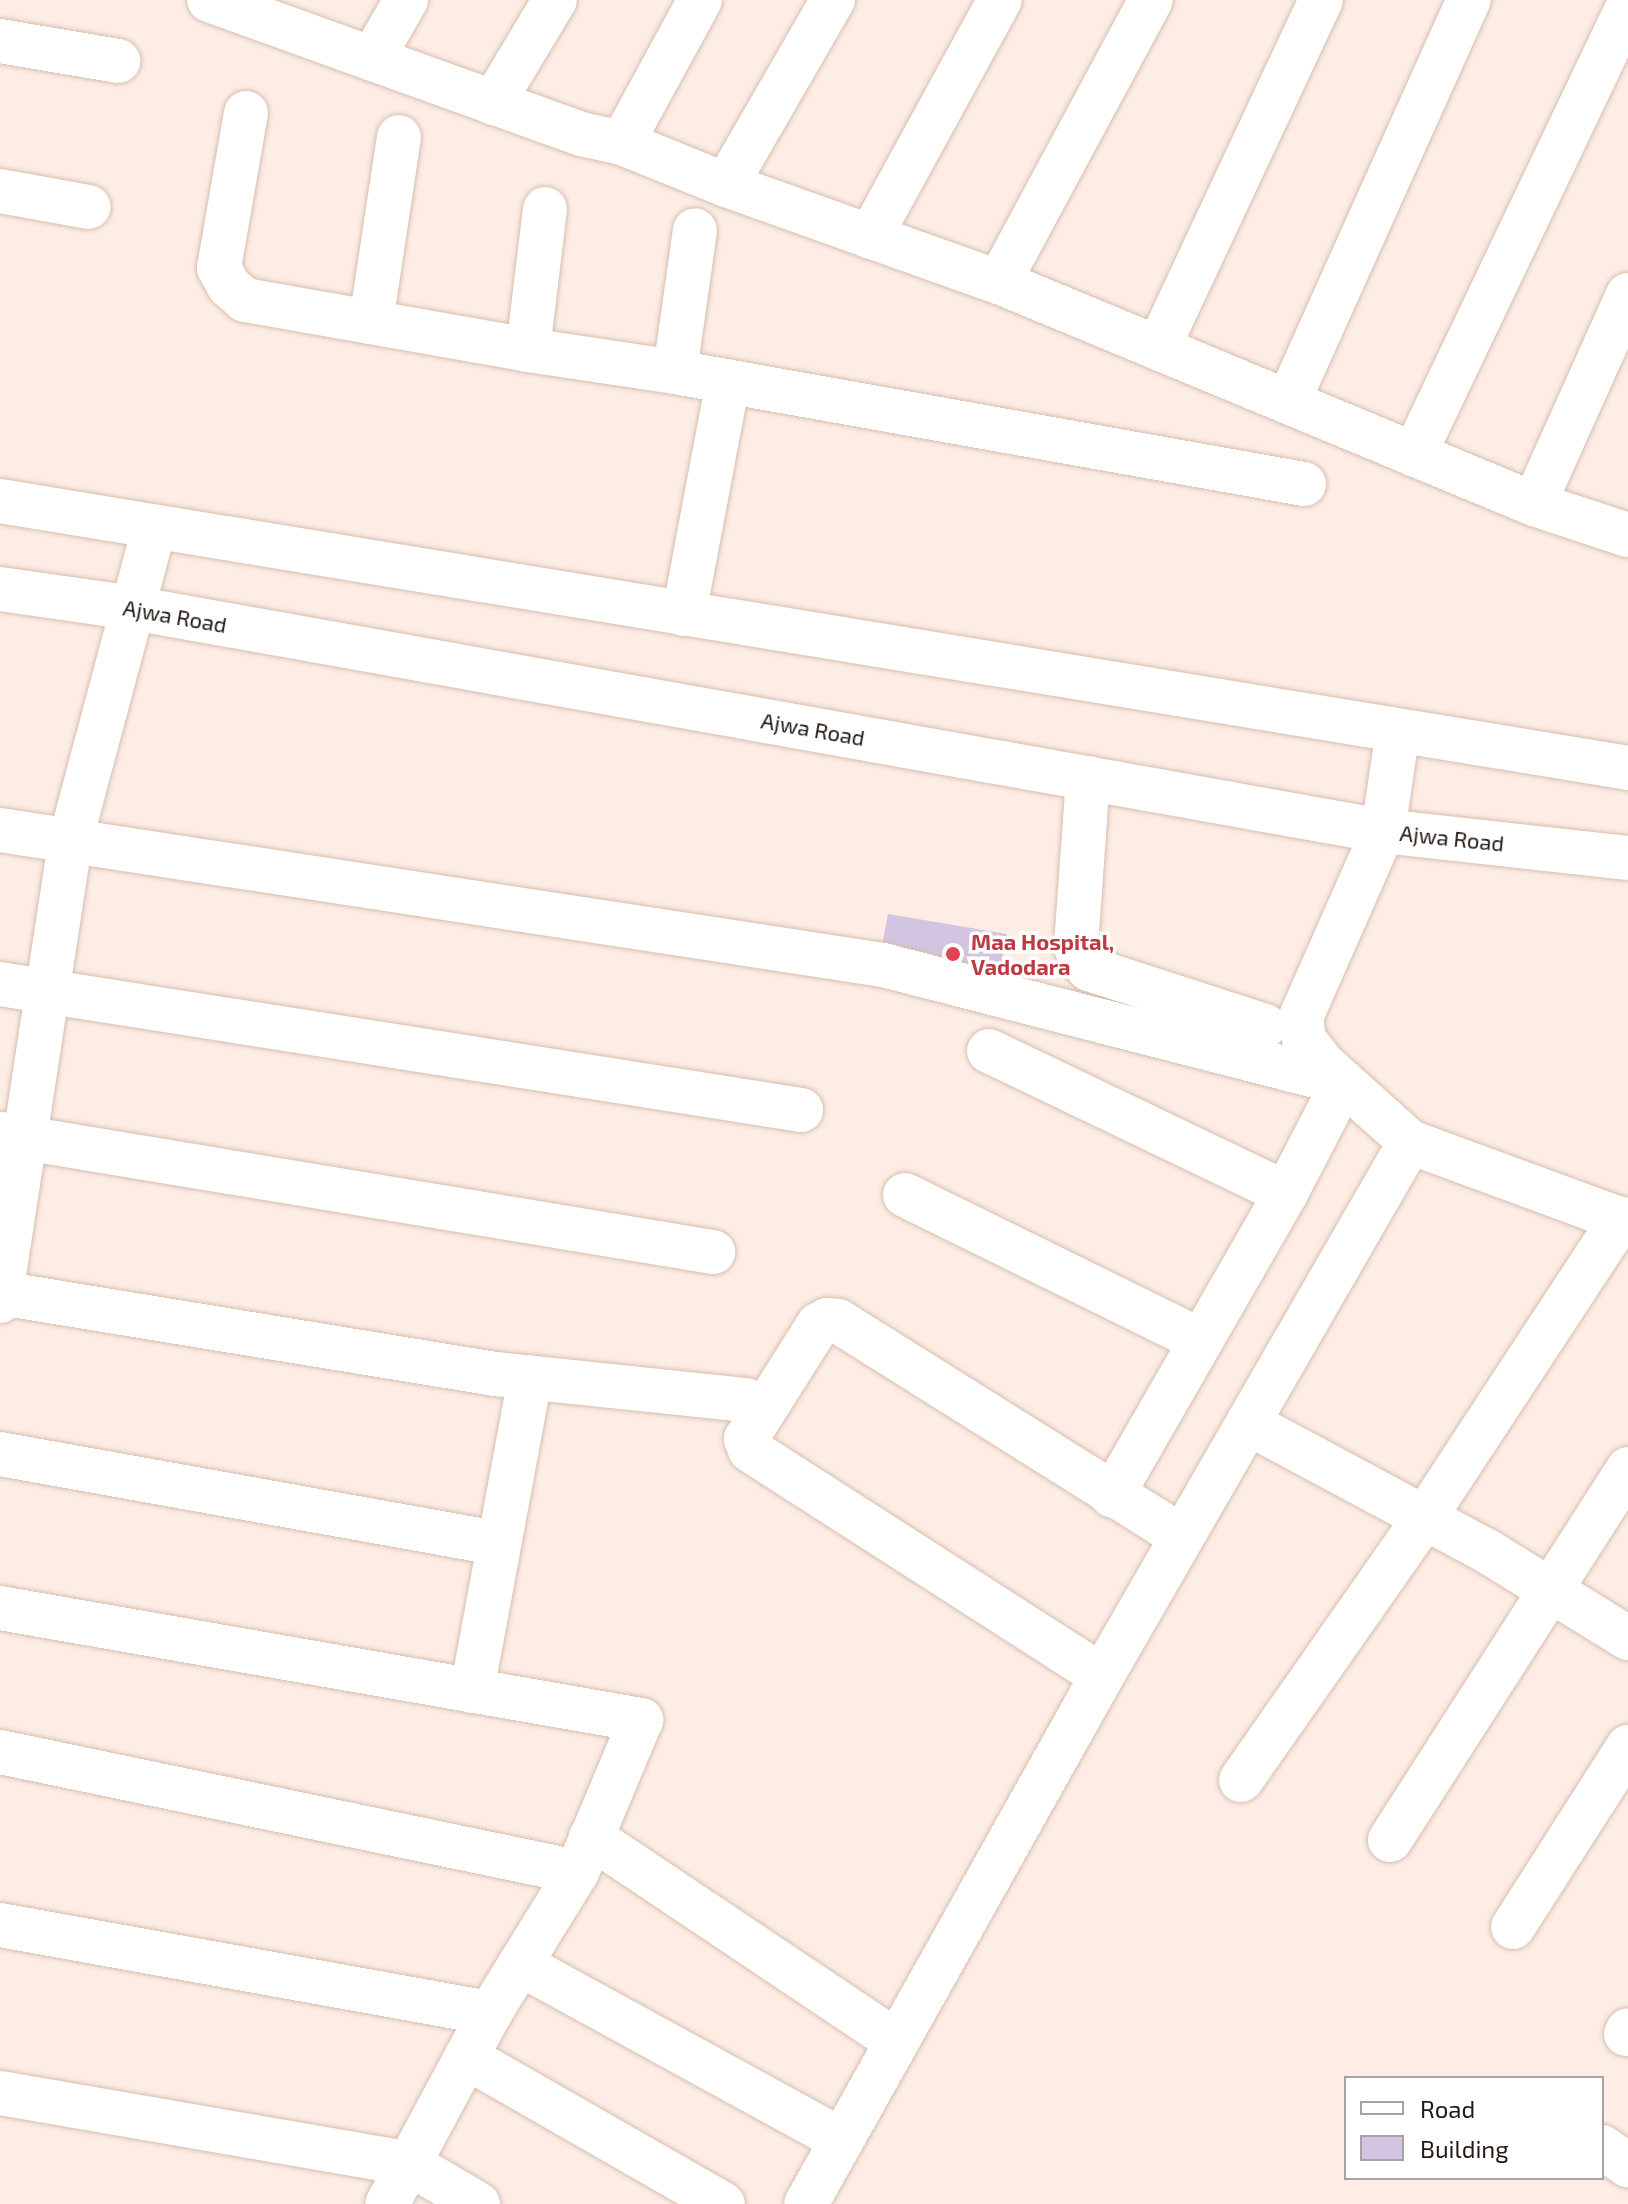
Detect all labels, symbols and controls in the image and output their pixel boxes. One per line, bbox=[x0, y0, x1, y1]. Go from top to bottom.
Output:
street label: Ajwa Road bbox=[121, 594, 229, 638]
street label: Ajwa Road bbox=[759, 707, 867, 751]
street label: Ajwa Road bbox=[1398, 819, 1506, 857]
place label: Maa Hospital, Vadodara bbox=[971, 928, 1114, 980]
marker: Maa Hospital, Vadodara bbox=[942, 943, 964, 965]
legend bbox=[1344, 2076, 1604, 2180]
text: Road bbox=[1420, 2094, 1475, 2123]
text: Building bbox=[1420, 2134, 1509, 2163]

